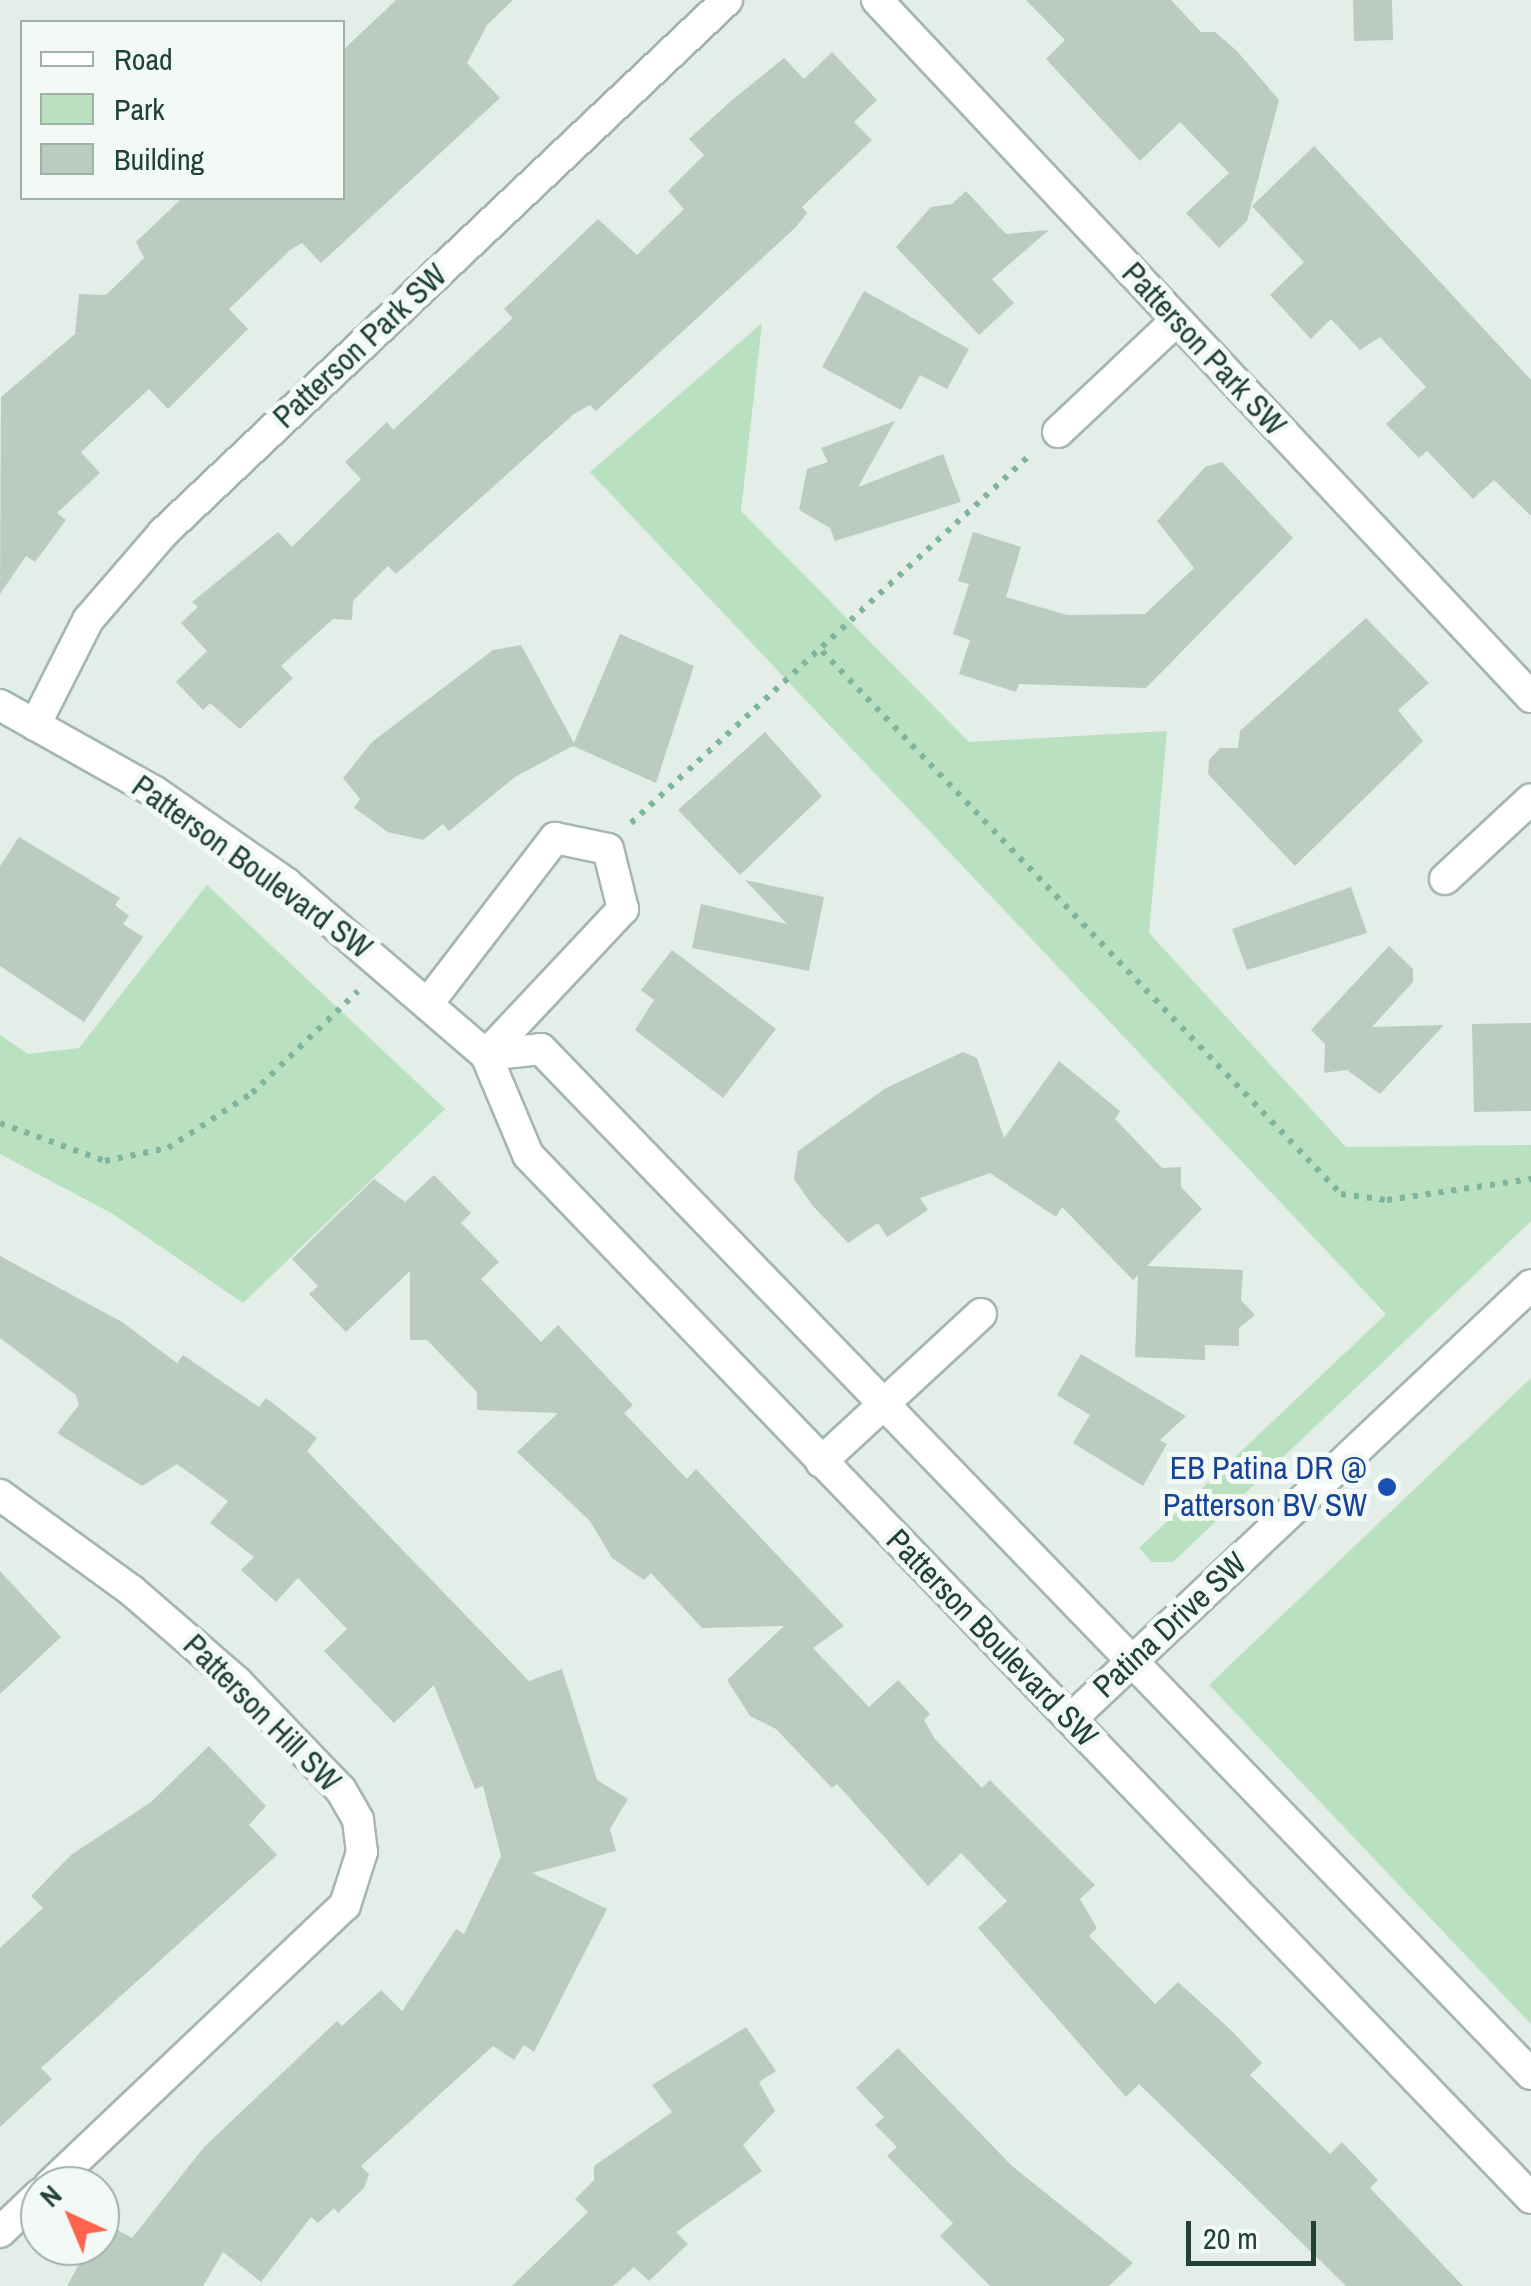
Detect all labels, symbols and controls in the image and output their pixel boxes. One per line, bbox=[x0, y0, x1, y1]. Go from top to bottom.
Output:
legend bbox=[20, 20, 345, 200]
text: Road bbox=[114, 39, 173, 79]
text: Park bbox=[114, 89, 165, 129]
text: Building bbox=[114, 139, 204, 179]
street label: Patterson Park SW bbox=[1114, 254, 1294, 444]
street label: Patterson Park SW bbox=[265, 256, 455, 436]
street label: Patterson Boulevard SW bbox=[124, 767, 380, 967]
place label: EB Patina DR @ Patterson BV SW bbox=[1163, 1450, 1367, 1525]
marker: EB Patina DR @ Patterson BV SW bbox=[1376, 1476, 1398, 1498]
street label: Patterson Boulevard SW bbox=[878, 1521, 1106, 1755]
street label: Patina Drive SW bbox=[1085, 1544, 1255, 1706]
street label: Patterson Hill SW bbox=[175, 1626, 349, 1800]
north arrow bbox=[20, 2166, 120, 2266]
text: N bbox=[31, 2176, 70, 2215]
scale bar bbox=[1191, 2201, 1321, 2263]
text: 20 m bbox=[1203, 2218, 1258, 2258]

